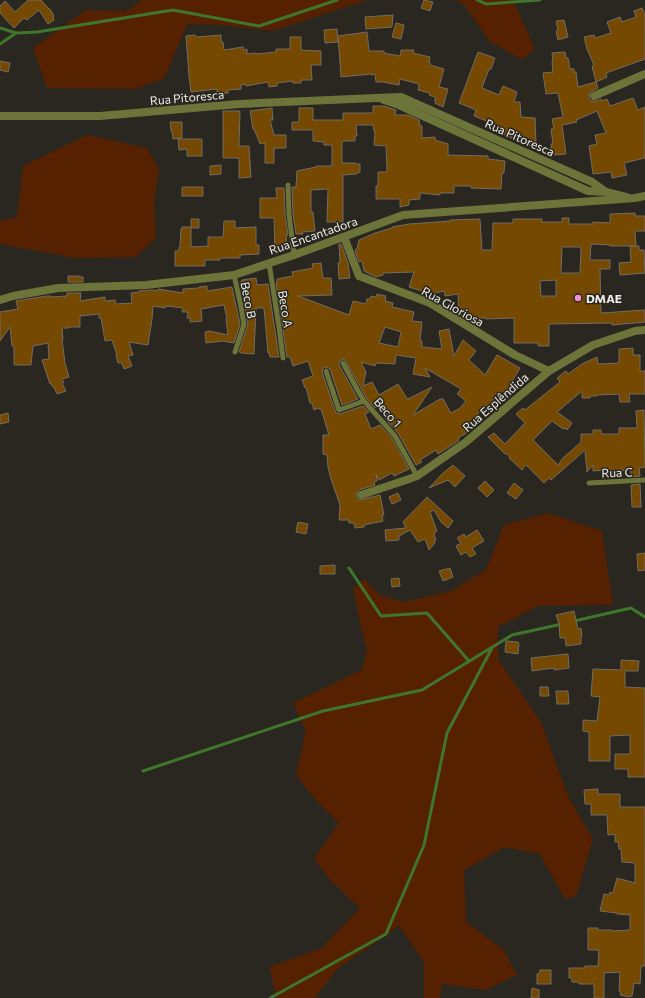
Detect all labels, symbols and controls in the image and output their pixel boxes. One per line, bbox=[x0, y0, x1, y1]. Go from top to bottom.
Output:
street label: Rua Pitoresca bbox=[149, 87, 225, 107]
street label: Rua Pitoresca bbox=[483, 115, 557, 159]
street label: Rua Encantadora bbox=[267, 213, 359, 257]
street label: Beco B bbox=[239, 280, 259, 320]
street label: Rua Gloriosa bbox=[419, 283, 487, 329]
street label: Beco A bbox=[276, 289, 296, 329]
place label: DMAE bbox=[586, 291, 622, 305]
marker: DMAE bbox=[573, 293, 583, 303]
street label: Rua Esplêndida bbox=[459, 370, 531, 434]
street label: Beco 1 bbox=[371, 394, 405, 430]
street label: Rua C bbox=[601, 464, 633, 480]

